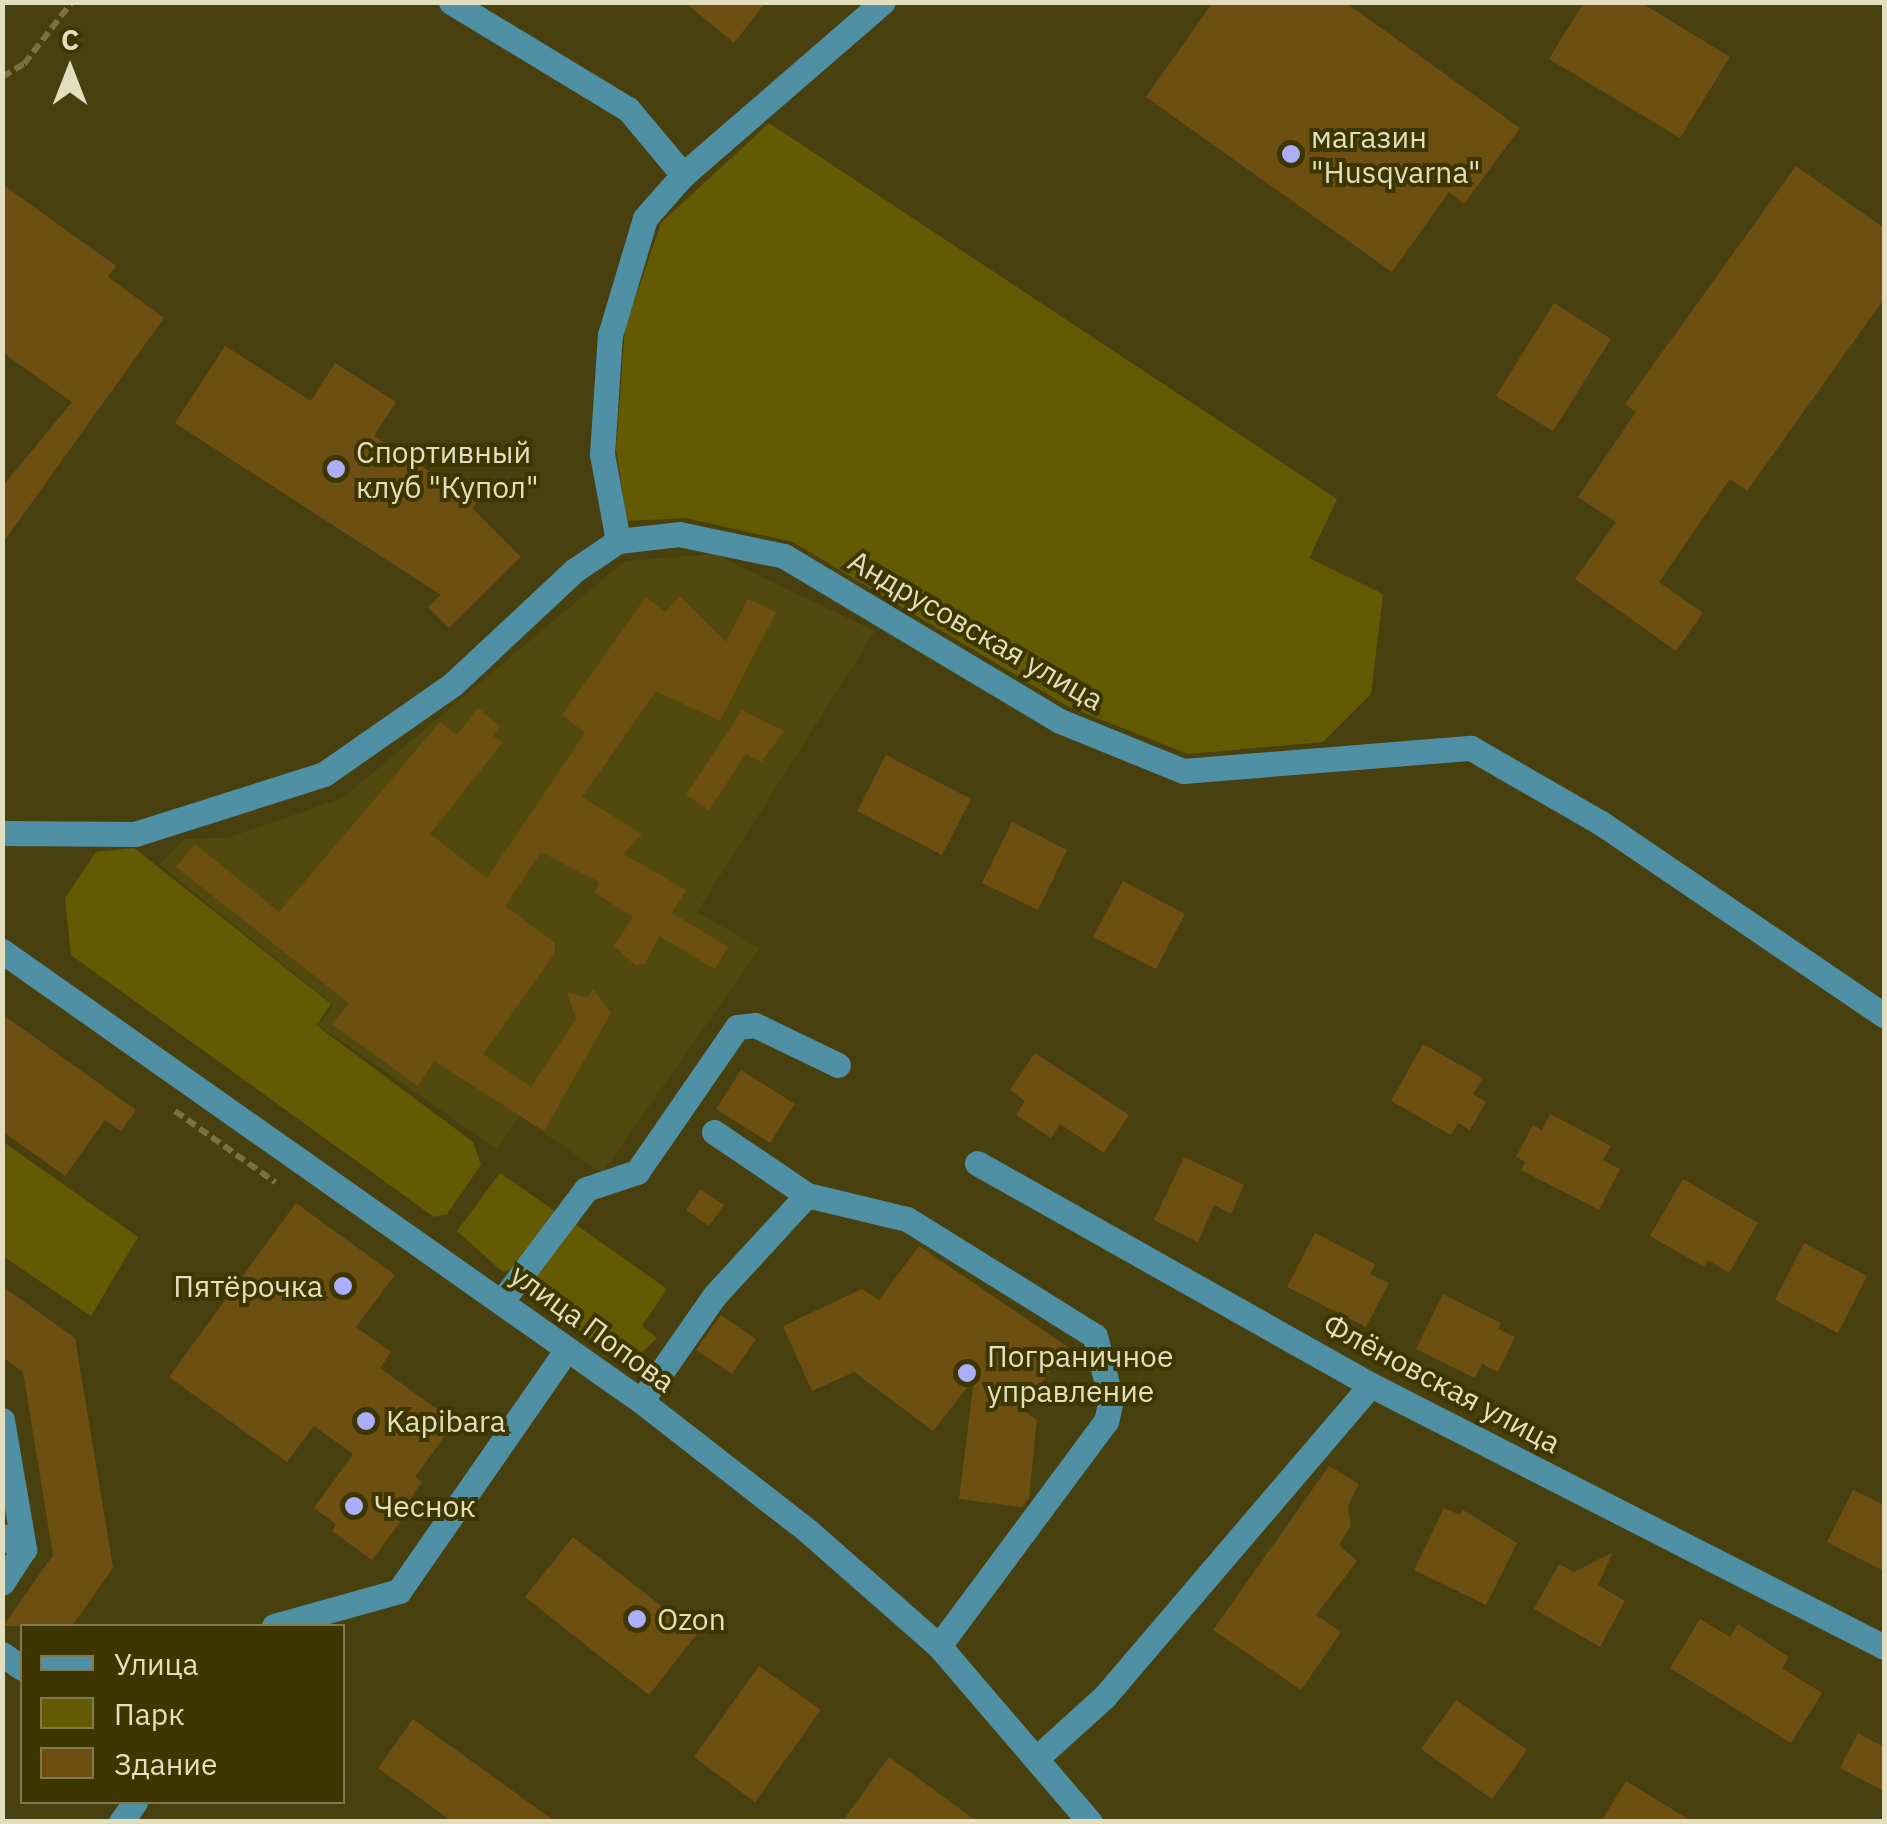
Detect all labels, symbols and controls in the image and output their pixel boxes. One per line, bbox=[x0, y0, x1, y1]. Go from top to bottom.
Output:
north arrow bbox=[20, 20, 120, 120]
text: С bbox=[61, 21, 79, 58]
place label: магазин "Husqvarna" bbox=[1311, 119, 1481, 190]
marker: магазин "Husqvarna" bbox=[1280, 143, 1302, 165]
place label: Спортивный клуб "Купол" bbox=[356, 434, 538, 504]
marker: Спортивный клуб "Купол" bbox=[325, 458, 347, 480]
street label: Андрусовская улица bbox=[842, 542, 1110, 718]
street label: улица Попова bbox=[504, 1256, 682, 1400]
place label: Пятёрочка bbox=[173, 1268, 323, 1304]
marker: Пятёрочка bbox=[332, 1275, 354, 1297]
street label: Флёновская улица bbox=[1317, 1305, 1567, 1461]
place label: Пограничное управление bbox=[987, 1338, 1173, 1408]
marker: Пограничное управление bbox=[956, 1362, 978, 1384]
place label: Kapibara bbox=[386, 1403, 506, 1439]
marker: Kapibara bbox=[355, 1410, 377, 1432]
place label: Чеснок bbox=[374, 1488, 476, 1524]
marker: Чеснок bbox=[343, 1495, 365, 1517]
place label: Ozon bbox=[657, 1601, 726, 1637]
marker: Ozon bbox=[626, 1608, 648, 1630]
legend bbox=[20, 1624, 345, 1804]
text: Улица bbox=[114, 1644, 199, 1683]
text: Парк bbox=[114, 1694, 185, 1733]
text: Здание bbox=[114, 1744, 217, 1783]

